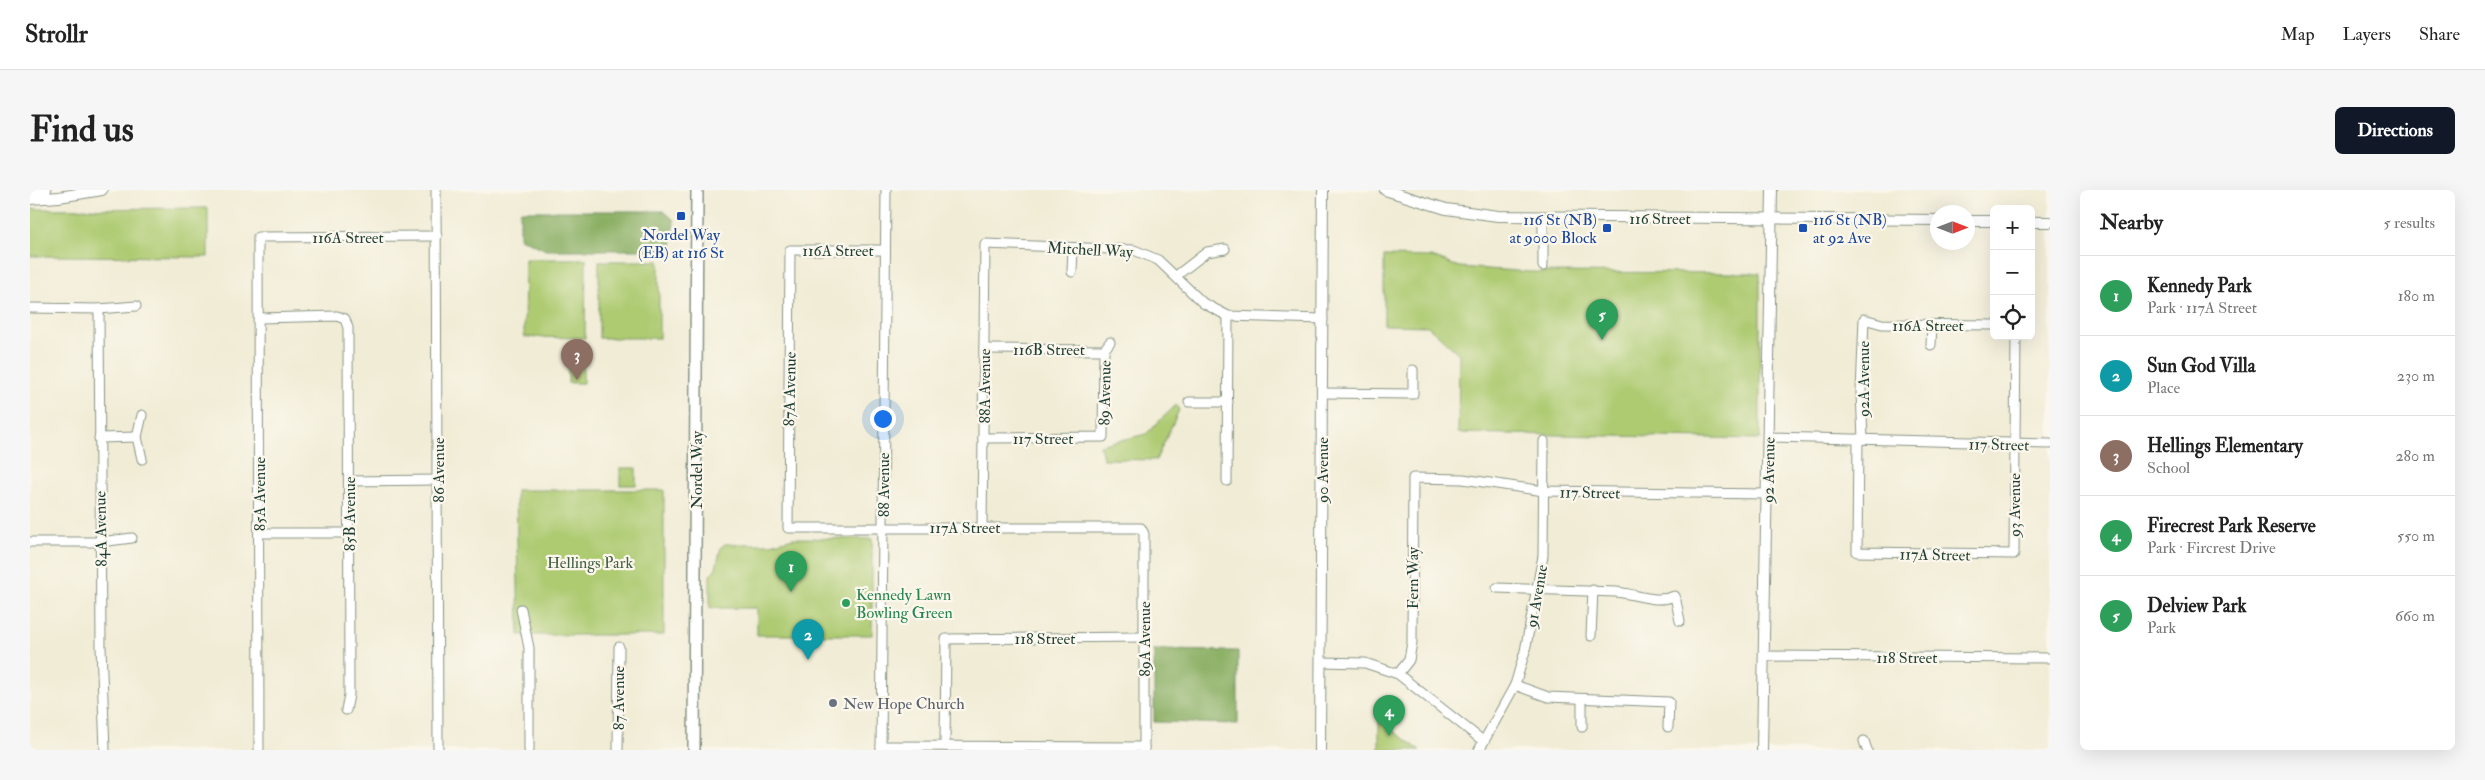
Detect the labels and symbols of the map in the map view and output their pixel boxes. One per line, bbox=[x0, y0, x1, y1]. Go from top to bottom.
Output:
north arrow bbox=[1930, 205, 1975, 250]
street label: 116 Street bbox=[1629, 209, 1691, 229]
marker: Nordel Way (EB) at 116 St bbox=[675, 210, 687, 222]
place label: 116 St (NB) at 9000 Block bbox=[1509, 210, 1597, 248]
place label: 116 St (NB) at 92 Ave bbox=[1813, 210, 1887, 248]
marker: 116 St (NB) at 9000 Block bbox=[1601, 222, 1613, 234]
marker: 116 St (NB) at 92 Ave bbox=[1797, 222, 1809, 234]
place label: Nordel Way (EB) at 116 St bbox=[638, 225, 724, 263]
street label: 116A Street bbox=[312, 228, 384, 248]
street label: Mitchell Way bbox=[1046, 238, 1134, 262]
street label: 116A Street bbox=[802, 241, 874, 261]
pin: 5 bbox=[1586, 299, 1618, 340]
street label: 116A Street bbox=[1892, 316, 1964, 336]
pin: 3 bbox=[561, 339, 593, 380]
street label: 116B Street bbox=[1013, 340, 1085, 360]
street label: 92A Avenue bbox=[1854, 341, 1874, 418]
street label: 88A Avenue bbox=[975, 348, 995, 423]
street label: 87A Avenue bbox=[779, 351, 801, 427]
street label: 89 Avenue bbox=[1094, 360, 1116, 426]
your location bbox=[870, 406, 896, 432]
street label: 117 Street bbox=[1013, 429, 1073, 449]
street label: Nordel Way bbox=[687, 430, 707, 509]
street label: 117 Street bbox=[1968, 434, 2030, 456]
street label: 86 Avenue bbox=[429, 437, 449, 503]
street label: 90 Avenue bbox=[1313, 437, 1333, 504]
street label: 92 Avenue bbox=[1758, 437, 1780, 504]
street label: 88 Avenue bbox=[874, 452, 894, 517]
street label: 85A Avenue bbox=[250, 456, 270, 531]
street label: 93 Avenue bbox=[2005, 473, 2025, 538]
street label: 85B Avenue bbox=[340, 476, 360, 551]
street label: 117 Street bbox=[1559, 482, 1621, 504]
street label: 84A Avenue bbox=[90, 491, 112, 567]
street label: 117A Street bbox=[930, 518, 1000, 538]
street label: 117A Street bbox=[1899, 544, 1971, 566]
street label: Fern Way bbox=[1403, 546, 1423, 609]
pin: 1 bbox=[775, 551, 807, 592]
park label: Hellings Park bbox=[547, 553, 633, 573]
street label: 91 Avenue bbox=[1521, 563, 1552, 630]
place label: Kennedy Lawn Bowling Green bbox=[856, 585, 953, 623]
marker: Kennedy Lawn Bowling Green bbox=[840, 597, 852, 609]
street label: 89A Avenue bbox=[1135, 601, 1155, 677]
pin: 2 bbox=[792, 619, 824, 660]
street label: 118 Street bbox=[1015, 629, 1075, 649]
street label: 118 Street bbox=[1877, 648, 1937, 668]
street label: 87 Avenue bbox=[609, 665, 629, 730]
place label: New Hope Church bbox=[843, 694, 965, 715]
pin: 4 bbox=[1373, 695, 1405, 736]
marker: New Hope Church bbox=[827, 697, 839, 709]

